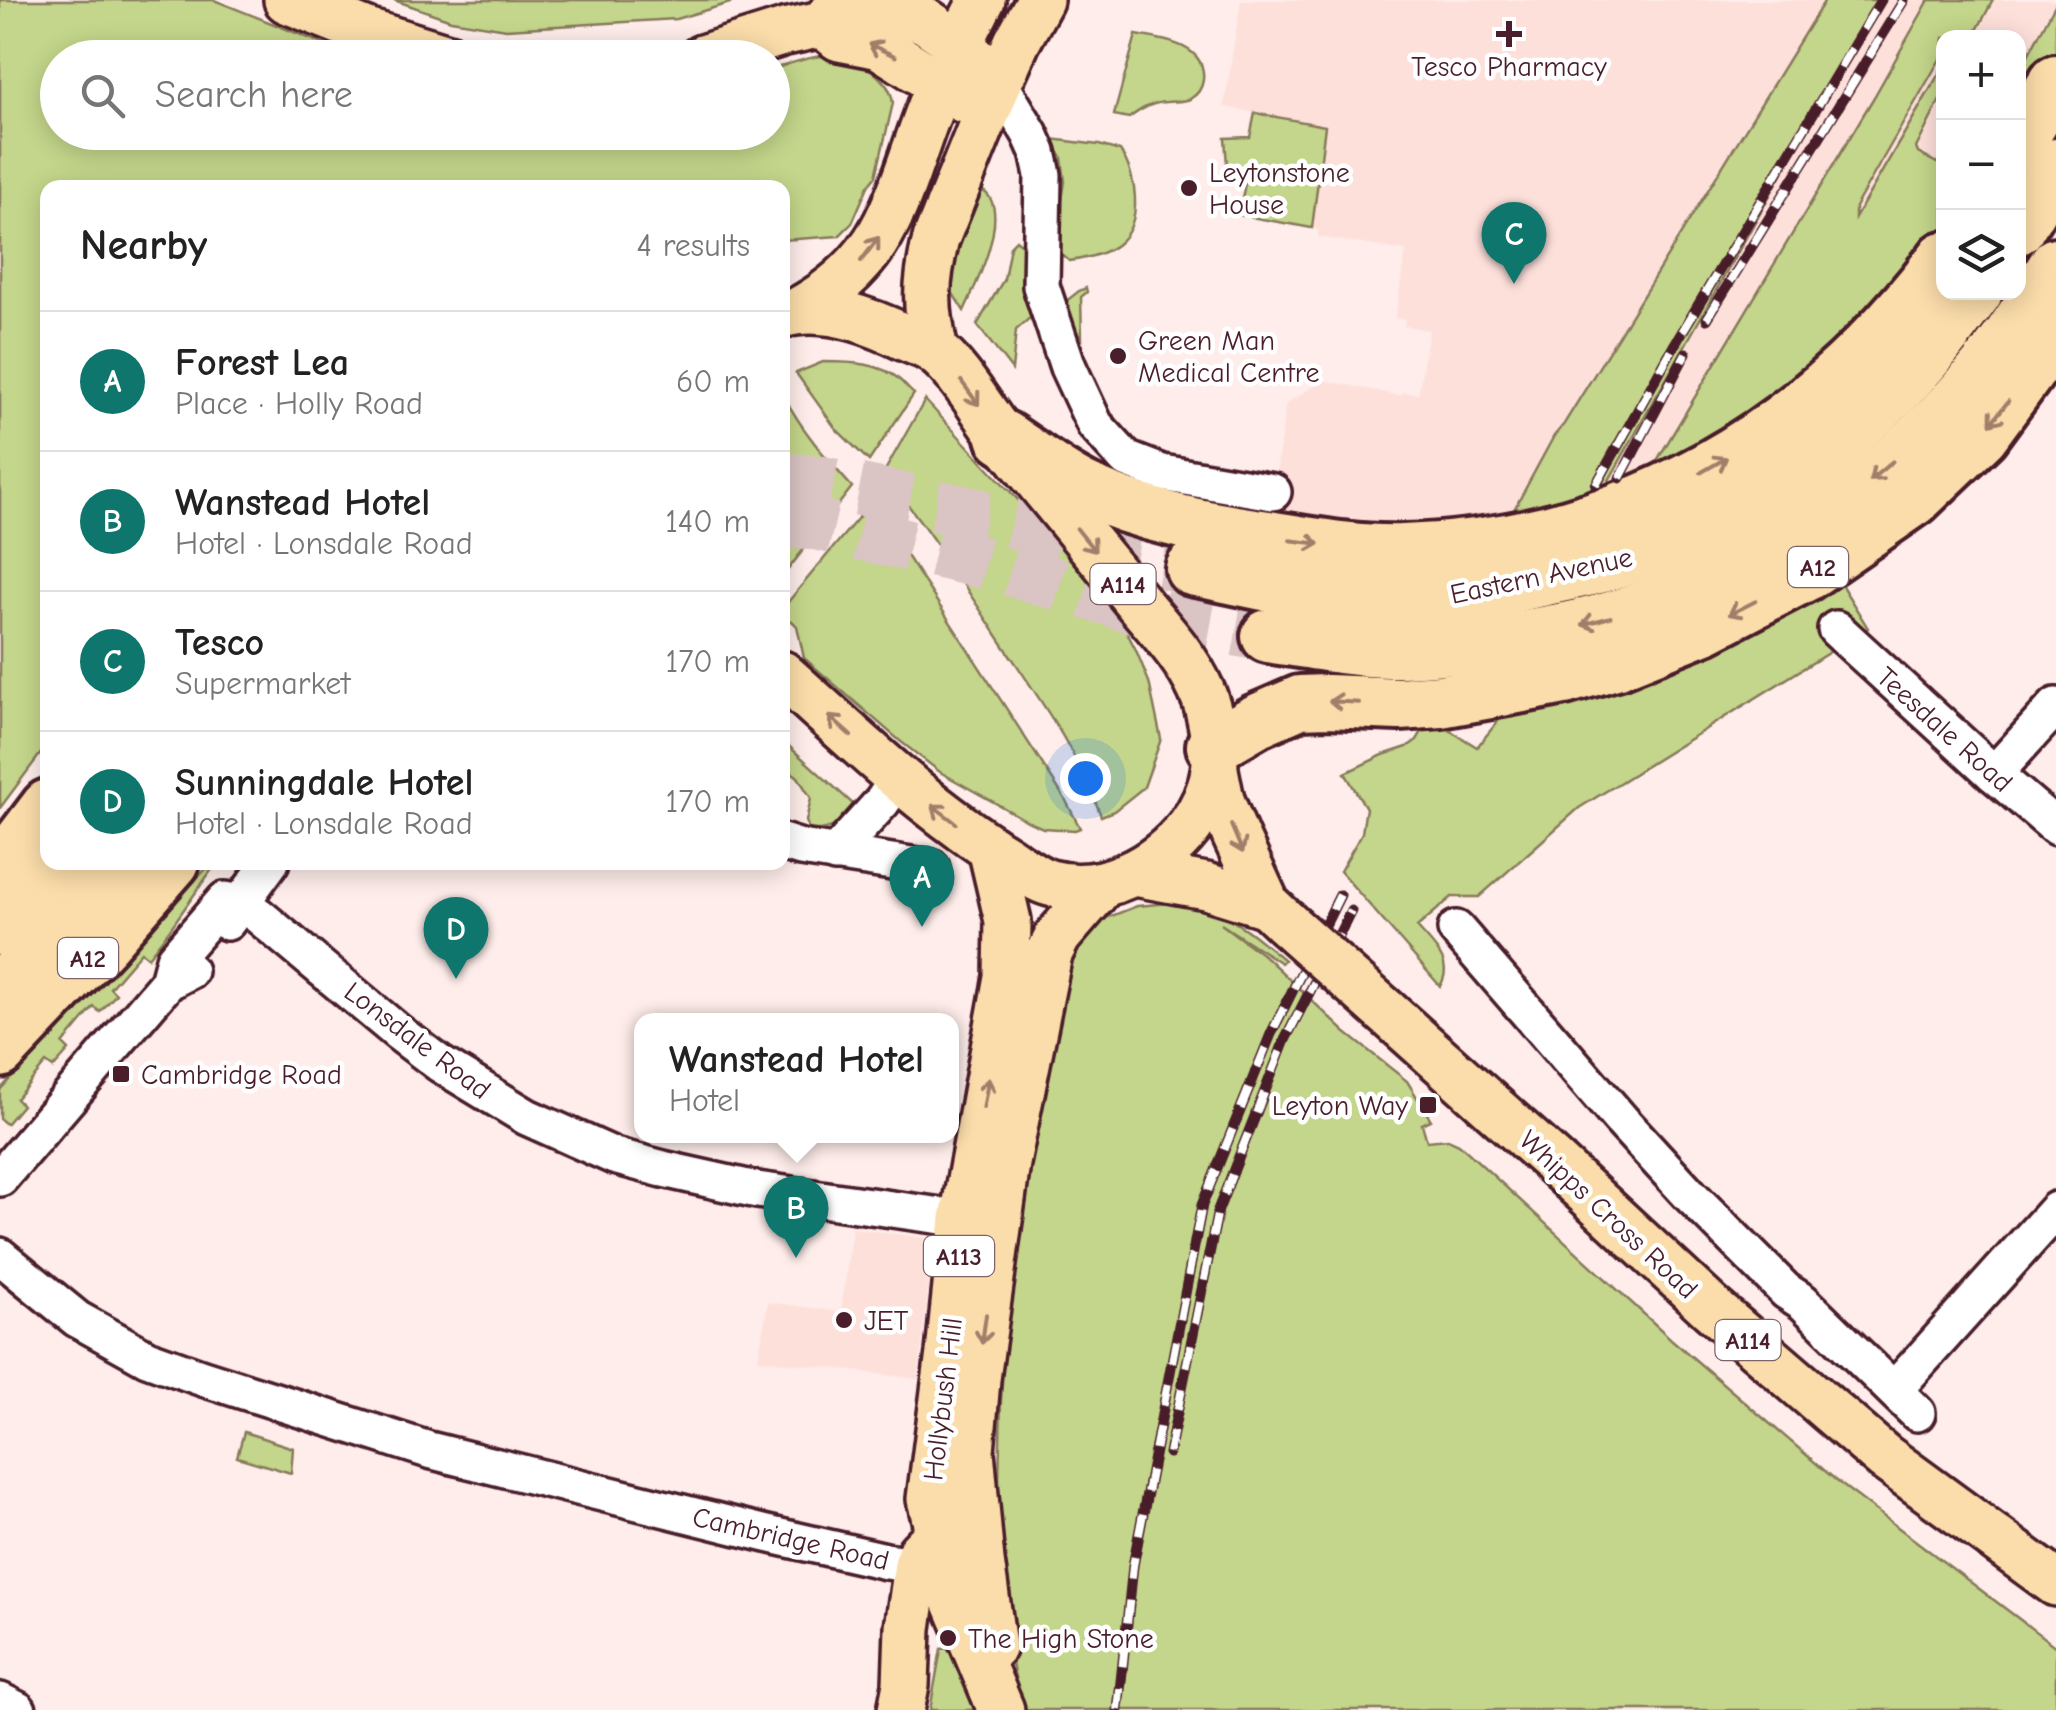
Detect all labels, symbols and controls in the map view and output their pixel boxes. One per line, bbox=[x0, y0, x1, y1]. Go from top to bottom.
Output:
marker: Tesco Pharmacy bbox=[1498, 23, 1520, 45]
map controls bbox=[1936, 30, 2026, 300]
button: + bbox=[1936, 30, 2026, 120]
search box bbox=[40, 40, 790, 150]
one-way arrow bbox=[868, 40, 898, 58]
place label: Tesco Pharmacy bbox=[1411, 51, 1607, 83]
icon: search bbox=[75, 68, 130, 123]
text: Search here bbox=[155, 73, 353, 117]
button: − bbox=[1936, 120, 2026, 210]
place label: Leytonstone House bbox=[1209, 157, 1350, 221]
marker: Leytonstone House bbox=[1178, 177, 1200, 199]
pin: C bbox=[1482, 202, 1546, 284]
button: layers bbox=[1936, 210, 2026, 300]
text: Nearby bbox=[80, 221, 207, 270]
text: 4 results bbox=[637, 227, 750, 264]
one-way arrow bbox=[860, 236, 881, 263]
place label: Green Man Medical Centre bbox=[1138, 325, 1319, 389]
text: Forest Lea bbox=[175, 341, 349, 385]
marker: Green Man Medical Centre bbox=[1107, 345, 1129, 367]
text: A bbox=[104, 363, 121, 400]
text: 60 m bbox=[676, 363, 750, 400]
one-way arrow bbox=[960, 379, 981, 406]
text: Place · Holly Road bbox=[175, 385, 423, 422]
one-way arrow bbox=[1988, 400, 2010, 426]
one-way arrow bbox=[1699, 455, 1728, 475]
one-way arrow bbox=[1869, 459, 1894, 482]
text: Wanstead Hotel bbox=[175, 481, 430, 525]
text: B bbox=[103, 503, 122, 540]
text: 140 m bbox=[665, 503, 750, 540]
text: Hotel · Lonsdale Road bbox=[175, 525, 473, 562]
one-way arrow bbox=[1075, 526, 1097, 552]
one-way arrow bbox=[1289, 534, 1321, 552]
street label: Eastern Avenue bbox=[1447, 541, 1635, 611]
road number: A12 bbox=[1788, 547, 1848, 587]
road number: A114 bbox=[1090, 564, 1156, 604]
one-way arrow bbox=[1728, 599, 1757, 618]
one-way arrow bbox=[1581, 613, 1612, 631]
text: Tesco bbox=[175, 621, 264, 665]
text: C bbox=[103, 643, 122, 680]
text: 170 m bbox=[666, 643, 750, 680]
street label: Teesdale Road bbox=[1870, 661, 2019, 799]
text: Supermarket bbox=[175, 665, 350, 702]
one-way arrow bbox=[1328, 692, 1361, 711]
one-way arrow bbox=[828, 715, 853, 738]
your location bbox=[1060, 753, 1111, 804]
text: Sunningdale Hotel bbox=[175, 761, 474, 805]
text: D bbox=[103, 783, 122, 820]
text: 170 m bbox=[666, 783, 750, 820]
one-way arrow bbox=[931, 804, 958, 825]
text: Hotel · Lonsdale Road bbox=[175, 805, 473, 842]
one-way arrow bbox=[1229, 823, 1247, 854]
pin: A bbox=[890, 844, 954, 927]
pin: D bbox=[424, 896, 488, 979]
road number: A12 bbox=[58, 938, 118, 978]
street label: Lonsdale Road bbox=[338, 975, 497, 1106]
popup bbox=[634, 1013, 959, 1143]
text: Wanstead Hotel bbox=[669, 1038, 924, 1082]
place label: Cambridge Road bbox=[141, 1059, 342, 1091]
marker: Cambridge Road bbox=[110, 1063, 132, 1085]
one-way arrow bbox=[977, 1077, 996, 1109]
text: Hotel bbox=[669, 1082, 740, 1119]
place label: Leyton Way bbox=[1272, 1090, 1408, 1122]
marker: Leyton Way bbox=[1417, 1094, 1439, 1116]
street label: Whipps Cross Road bbox=[1513, 1124, 1704, 1305]
pin: B bbox=[764, 1176, 828, 1258]
road number: A113 bbox=[924, 1236, 994, 1276]
place label: JET bbox=[864, 1305, 909, 1337]
marker: JET bbox=[833, 1309, 855, 1331]
one-way arrow bbox=[974, 1312, 993, 1344]
street label: Hollybush Hill bbox=[917, 1316, 969, 1482]
road number: A114 bbox=[1716, 1320, 1780, 1360]
street label: Cambridge Road bbox=[689, 1501, 892, 1577]
place label: The High Stone bbox=[968, 1623, 1154, 1655]
marker: The High Stone bbox=[937, 1627, 959, 1649]

